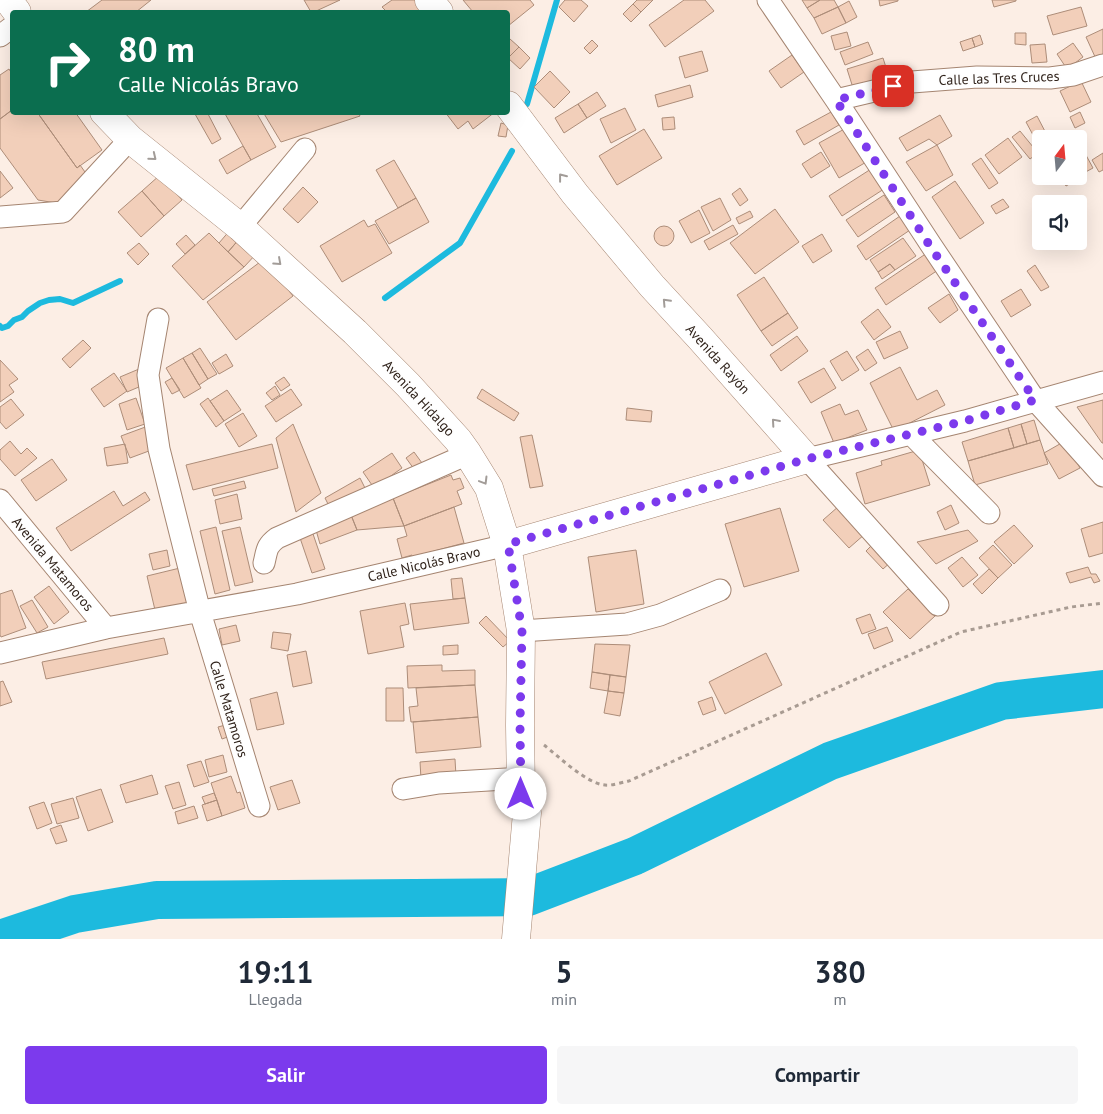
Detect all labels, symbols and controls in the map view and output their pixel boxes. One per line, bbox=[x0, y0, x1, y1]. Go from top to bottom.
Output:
text: 80 m bbox=[118, 26, 195, 72]
icon: right bbox=[35, 30, 100, 95]
pin bbox=[872, 65, 914, 107]
street label: Calle las Tres Cruces bbox=[938, 67, 1060, 89]
text: Calle Nicolás Bravo bbox=[118, 70, 299, 98]
icon: arrive bbox=[879, 72, 907, 100]
north arrow bbox=[1032, 130, 1088, 185]
map controls bbox=[1032, 130, 1087, 250]
one-way arrow bbox=[147, 152, 156, 160]
one-way arrow bbox=[559, 173, 568, 183]
button: sound bbox=[1032, 195, 1087, 250]
one-way arrow bbox=[272, 256, 281, 265]
one-way arrow bbox=[663, 298, 672, 307]
street label: Avenida Rayón bbox=[682, 320, 754, 398]
street label: Avenida Hidalgo bbox=[379, 356, 459, 440]
one-way arrow bbox=[772, 419, 781, 428]
one-way arrow bbox=[478, 475, 488, 484]
street label: Avenida Matamoros bbox=[8, 513, 98, 615]
street label: Calle Nicolás Bravo bbox=[366, 542, 482, 586]
street label: Calle Matamoros bbox=[206, 658, 252, 760]
position arrow bbox=[494, 767, 546, 819]
text: 19:11 bbox=[237, 952, 314, 991]
text: 5 bbox=[556, 952, 573, 991]
text: 380 bbox=[814, 952, 866, 991]
text: Llegada bbox=[249, 989, 302, 1009]
text: min bbox=[551, 989, 577, 1009]
text: m bbox=[834, 989, 847, 1009]
button: Salir bbox=[25, 1046, 547, 1104]
button: Compartir bbox=[557, 1046, 1078, 1104]

